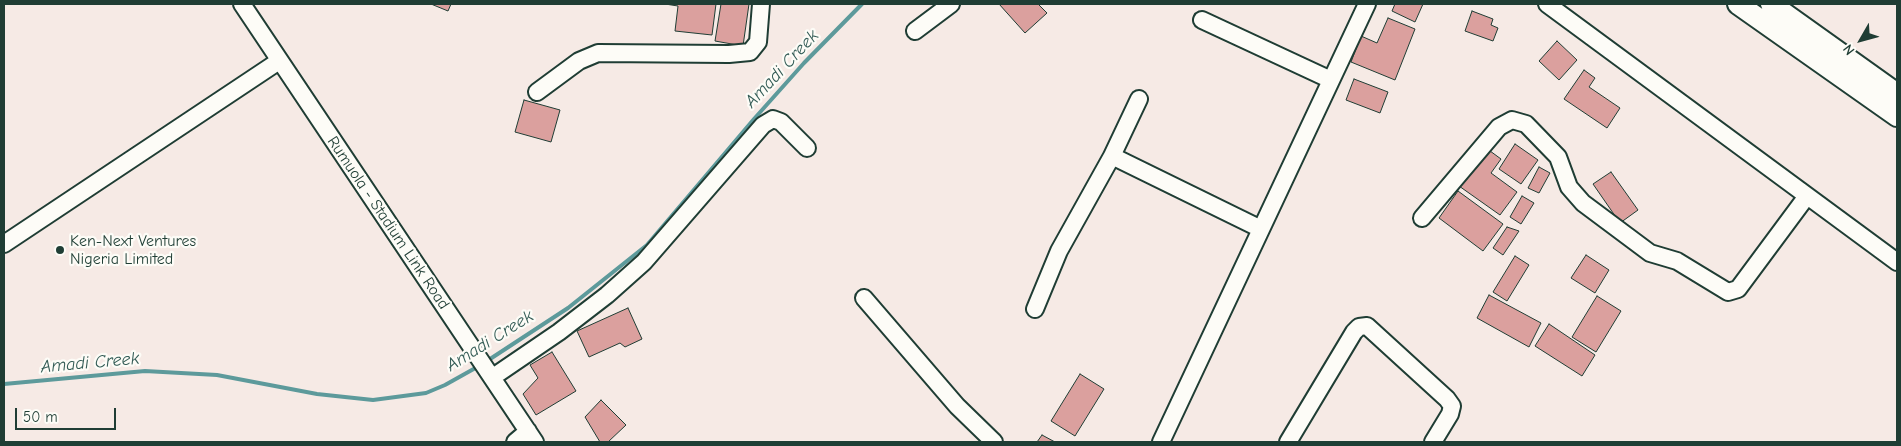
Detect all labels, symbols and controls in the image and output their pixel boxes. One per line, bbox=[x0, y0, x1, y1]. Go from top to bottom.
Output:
north arrow bbox=[1836, 15, 1886, 65]
water label: Amadi Creek bbox=[740, 26, 824, 112]
text: N bbox=[1839, 41, 1858, 58]
street label: Rumuola - Stadium Link Road bbox=[323, 133, 453, 313]
place label: Ken-Next Ventures Nigeria Limited bbox=[70, 231, 196, 269]
marker: Ken-Next Ventures Nigeria Limited bbox=[54, 244, 66, 256]
water label: Amadi Creek bbox=[442, 306, 538, 376]
water label: Amadi Creek bbox=[40, 348, 140, 378]
scale bar bbox=[18, 398, 119, 430]
text: 50 m bbox=[23, 408, 58, 426]

